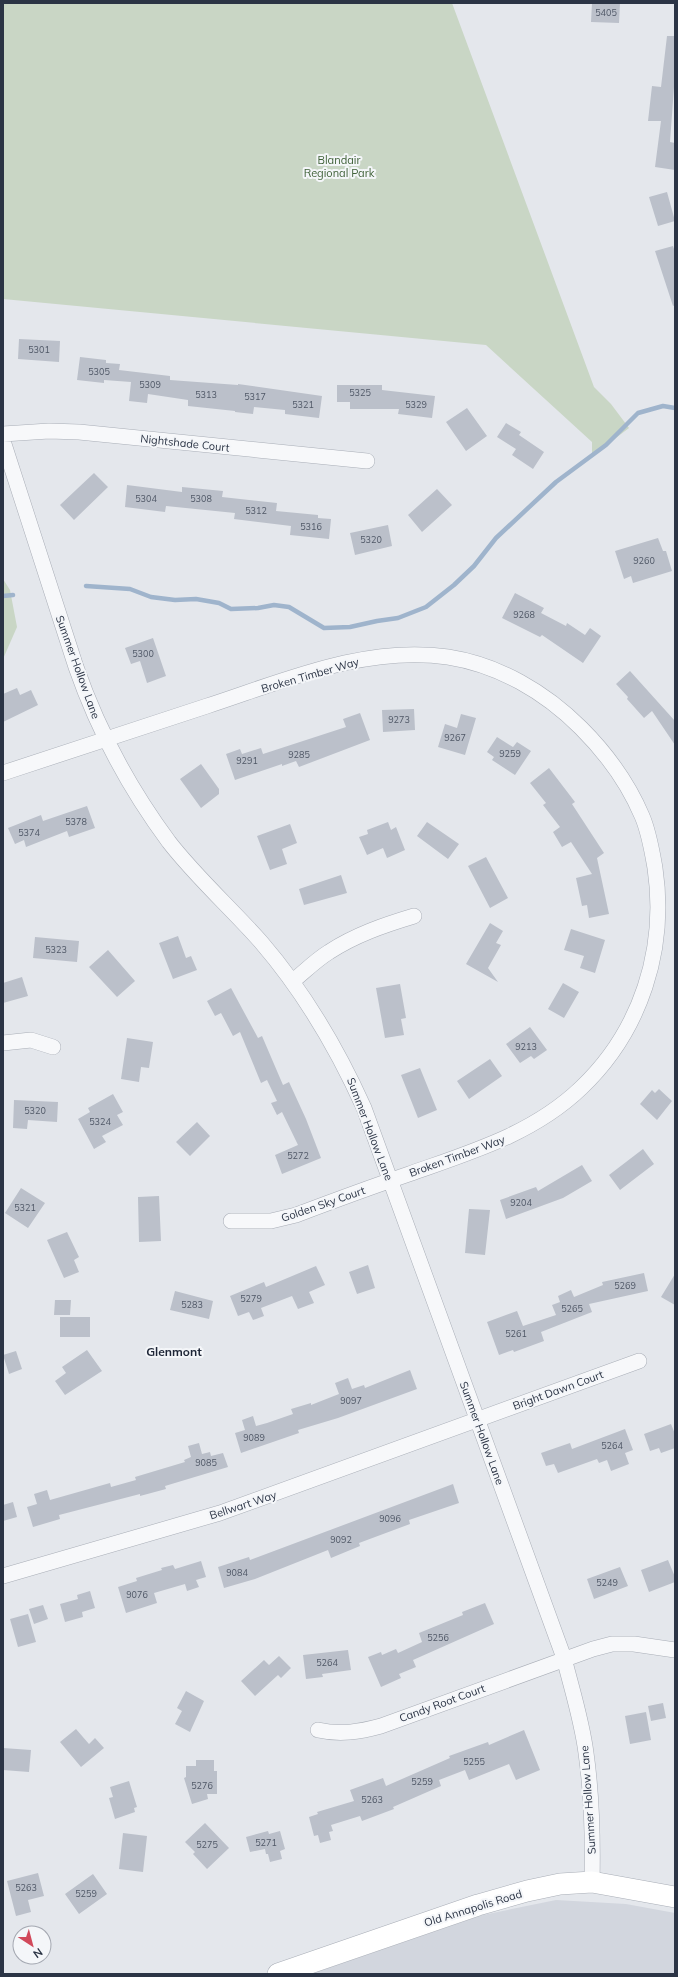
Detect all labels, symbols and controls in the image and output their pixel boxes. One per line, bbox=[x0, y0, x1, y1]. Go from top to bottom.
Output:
house number: 5405 bbox=[595, 7, 617, 18]
park label: Blandair Regional Park bbox=[304, 153, 375, 180]
house number: 5301 bbox=[28, 344, 50, 355]
house number: 5305 bbox=[88, 366, 110, 377]
house number: 5309 bbox=[139, 379, 161, 390]
house number: 5325 bbox=[349, 387, 371, 398]
house number: 5313 bbox=[195, 389, 217, 400]
house number: 5317 bbox=[244, 391, 266, 402]
house number: 5321 bbox=[292, 399, 314, 410]
house number: 5329 bbox=[405, 399, 427, 410]
street label: Nightshade Court bbox=[140, 431, 230, 455]
house number: 5304 bbox=[135, 493, 157, 504]
house number: 5308 bbox=[190, 493, 212, 504]
house number: 5312 bbox=[245, 505, 267, 516]
house number: 5316 bbox=[300, 521, 322, 532]
house number: 5320 bbox=[360, 534, 382, 545]
house number: 9260 bbox=[633, 555, 655, 566]
house number: 9268 bbox=[513, 609, 535, 620]
street label: Summer Hollow Lane bbox=[53, 613, 103, 721]
house number: 5300 bbox=[132, 648, 154, 659]
street label: Broken Timber Way bbox=[260, 654, 361, 696]
house number: 9273 bbox=[388, 714, 410, 725]
house number: 9267 bbox=[444, 732, 466, 743]
house number: 9259 bbox=[499, 748, 521, 759]
house number: 9285 bbox=[288, 749, 310, 760]
house number: 9291 bbox=[236, 755, 258, 766]
house number: 5378 bbox=[65, 816, 87, 827]
house number: 5374 bbox=[18, 827, 40, 838]
house number: 5323 bbox=[45, 944, 67, 955]
house number: 9213 bbox=[515, 1041, 537, 1052]
street label: Summer Hollow Lane bbox=[344, 1076, 396, 1182]
house number: 5320 bbox=[24, 1105, 46, 1116]
house number: 5324 bbox=[89, 1116, 111, 1127]
street label: Broken Timber Way bbox=[407, 1132, 507, 1180]
house number: 5272 bbox=[287, 1150, 309, 1161]
street label: Golden Sky Court bbox=[279, 1183, 367, 1225]
house number: 9204 bbox=[510, 1197, 532, 1208]
house number: 5321 bbox=[14, 1202, 36, 1213]
house number: 5269 bbox=[614, 1280, 636, 1291]
house number: 5279 bbox=[240, 1293, 262, 1304]
house number: 5283 bbox=[181, 1299, 203, 1310]
house number: 5265 bbox=[561, 1303, 583, 1314]
house number: 5261 bbox=[505, 1328, 527, 1339]
district label: Glenmont bbox=[146, 1344, 202, 1359]
street label: Bright Dawn Court bbox=[511, 1367, 605, 1413]
street label: Summer Hollow Lane bbox=[457, 1379, 507, 1487]
house number: 9097 bbox=[340, 1395, 362, 1406]
house number: 9089 bbox=[243, 1432, 265, 1443]
house number: 5264 bbox=[601, 1440, 623, 1451]
house number: 9085 bbox=[195, 1457, 217, 1468]
street label: Bellwart Way bbox=[208, 1488, 278, 1522]
house number: 9096 bbox=[379, 1513, 401, 1524]
house number: 9092 bbox=[330, 1534, 352, 1545]
house number: 9084 bbox=[226, 1567, 248, 1578]
house number: 5249 bbox=[596, 1577, 618, 1588]
house number: 9076 bbox=[126, 1589, 148, 1600]
house number: 5256 bbox=[427, 1632, 449, 1643]
house number: 5264 bbox=[316, 1657, 338, 1668]
street label: Candy Root Court bbox=[397, 1681, 487, 1725]
street label: Summer Hollow Lane bbox=[577, 1745, 599, 1855]
house number: 5255 bbox=[463, 1756, 485, 1767]
house number: 5259 bbox=[411, 1776, 433, 1787]
house number: 5276 bbox=[191, 1780, 213, 1791]
house number: 5263 bbox=[361, 1794, 383, 1805]
house number: 5271 bbox=[255, 1837, 277, 1848]
house number: 5275 bbox=[196, 1839, 218, 1850]
house number: 5263 bbox=[15, 1882, 37, 1893]
street label: Old Annapolis Road bbox=[422, 1886, 524, 1930]
house number: 5259 bbox=[75, 1888, 97, 1899]
north arrow bbox=[12, 1925, 52, 1965]
text: N bbox=[30, 1945, 45, 1961]

